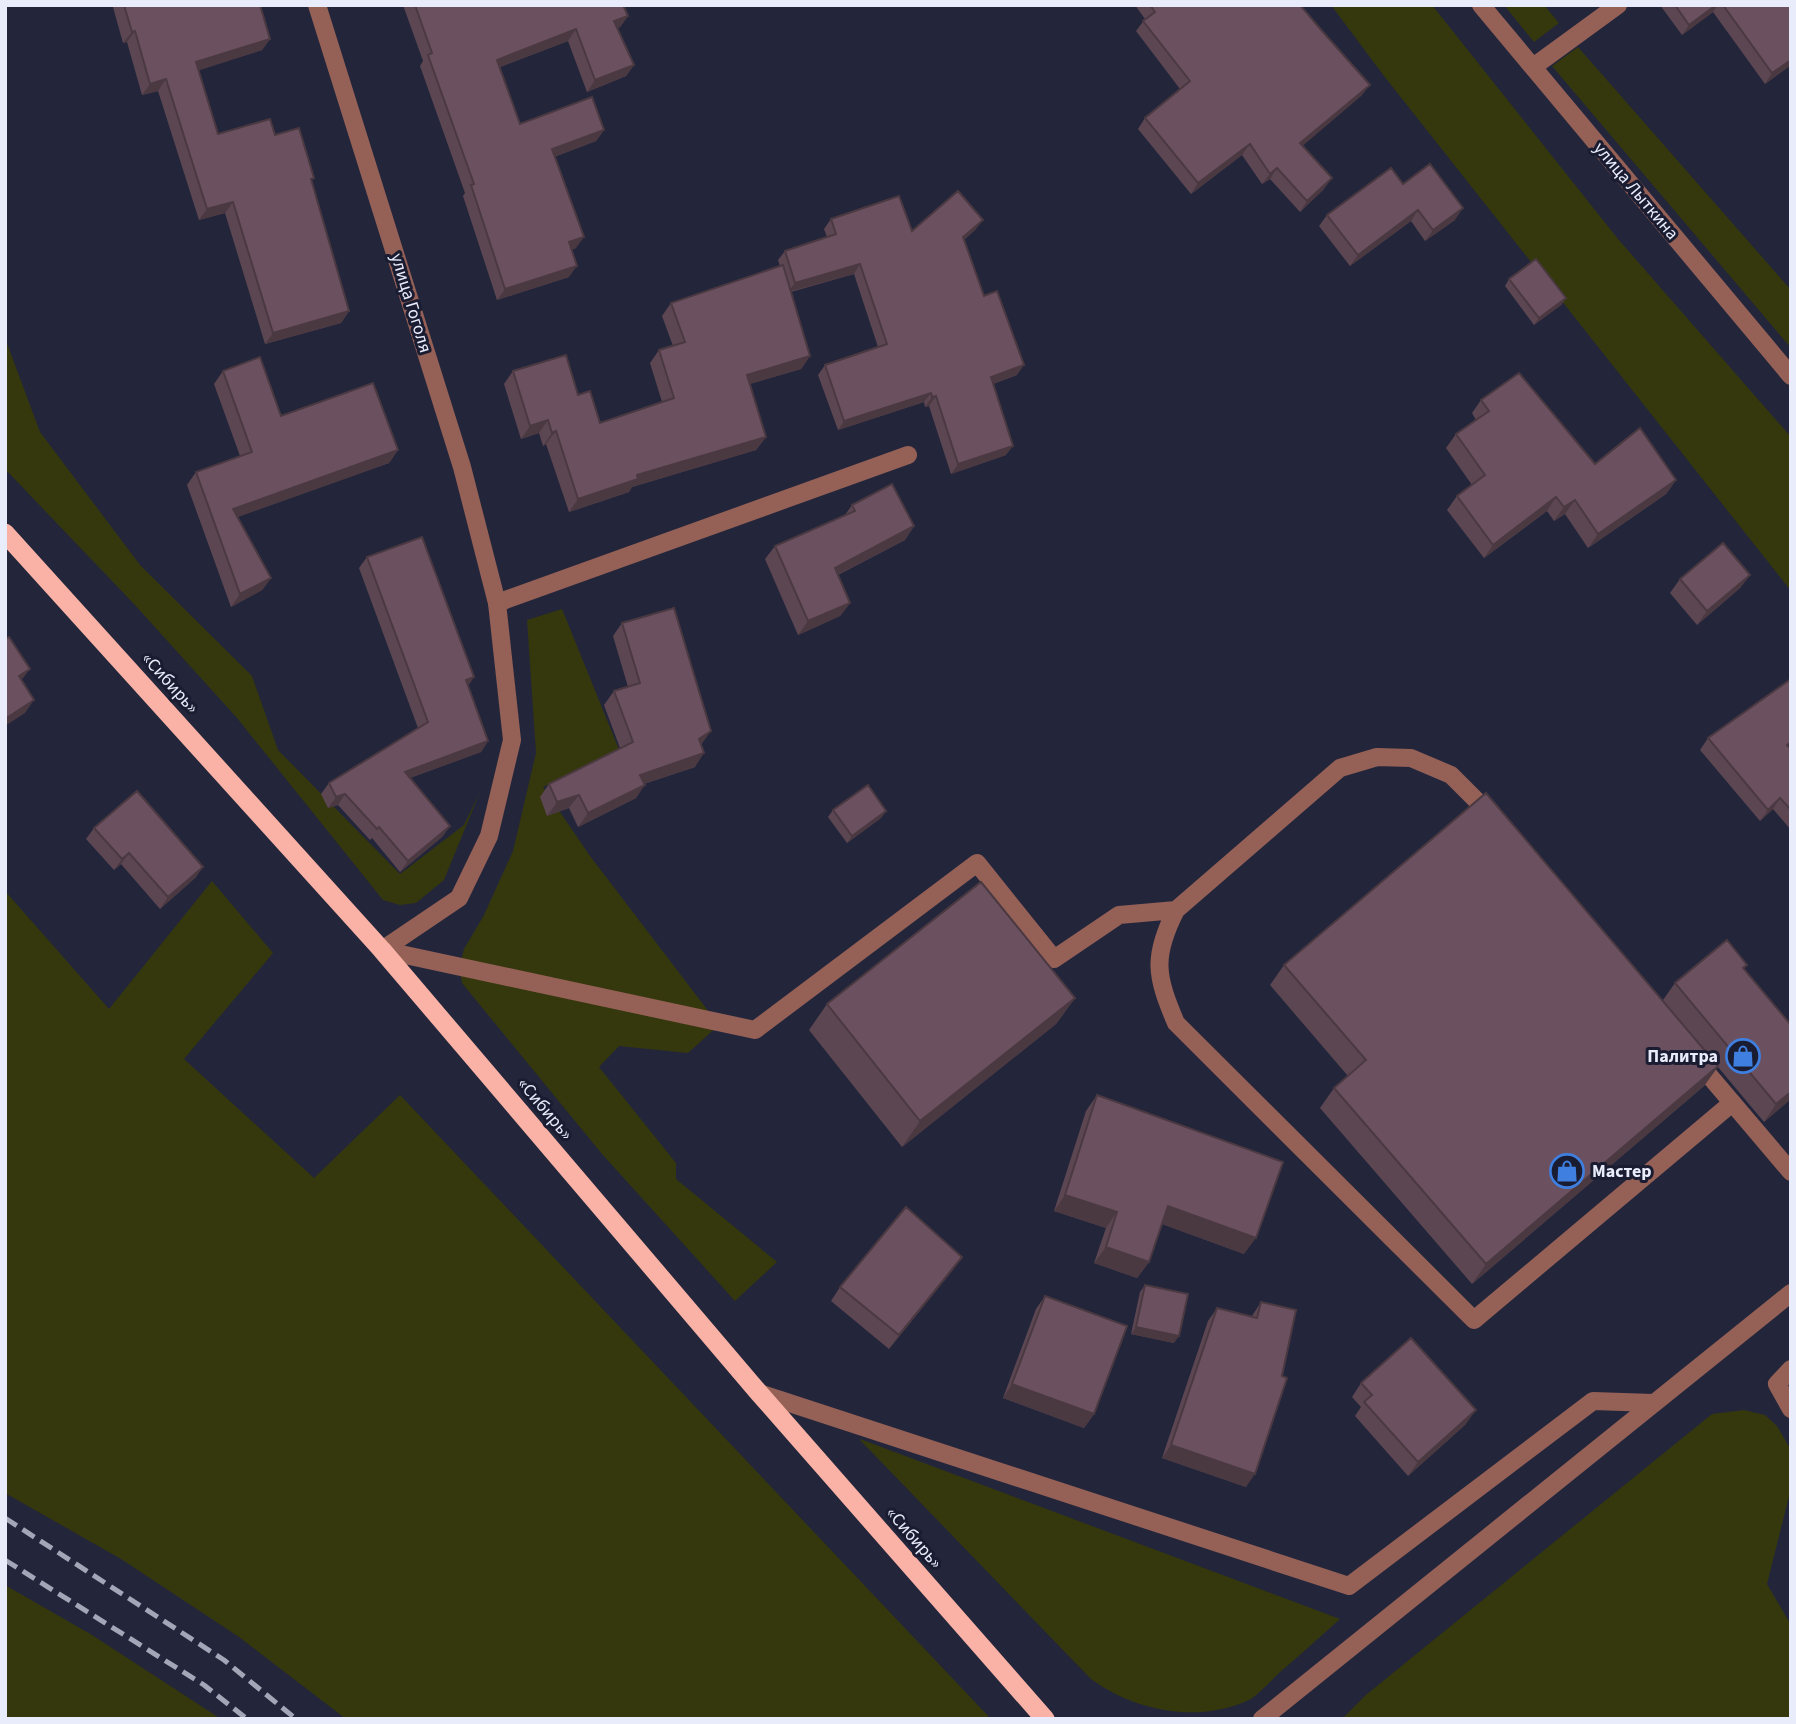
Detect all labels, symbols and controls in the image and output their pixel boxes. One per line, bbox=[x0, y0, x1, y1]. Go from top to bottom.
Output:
street label: улица Лыткина bbox=[1588, 137, 1684, 245]
street label: улица Гоголя bbox=[384, 250, 438, 356]
street label: «Сибирь» bbox=[136, 647, 204, 719]
shop icon: Палитра bbox=[1724, 1037, 1762, 1075]
place label: Палитра bbox=[1647, 1044, 1718, 1069]
street label: «Сибирь» bbox=[511, 1072, 579, 1146]
shop icon: Мастер bbox=[1548, 1152, 1586, 1190]
place label: Мастер bbox=[1592, 1159, 1652, 1184]
street label: «Сибирь» bbox=[880, 1502, 948, 1574]

